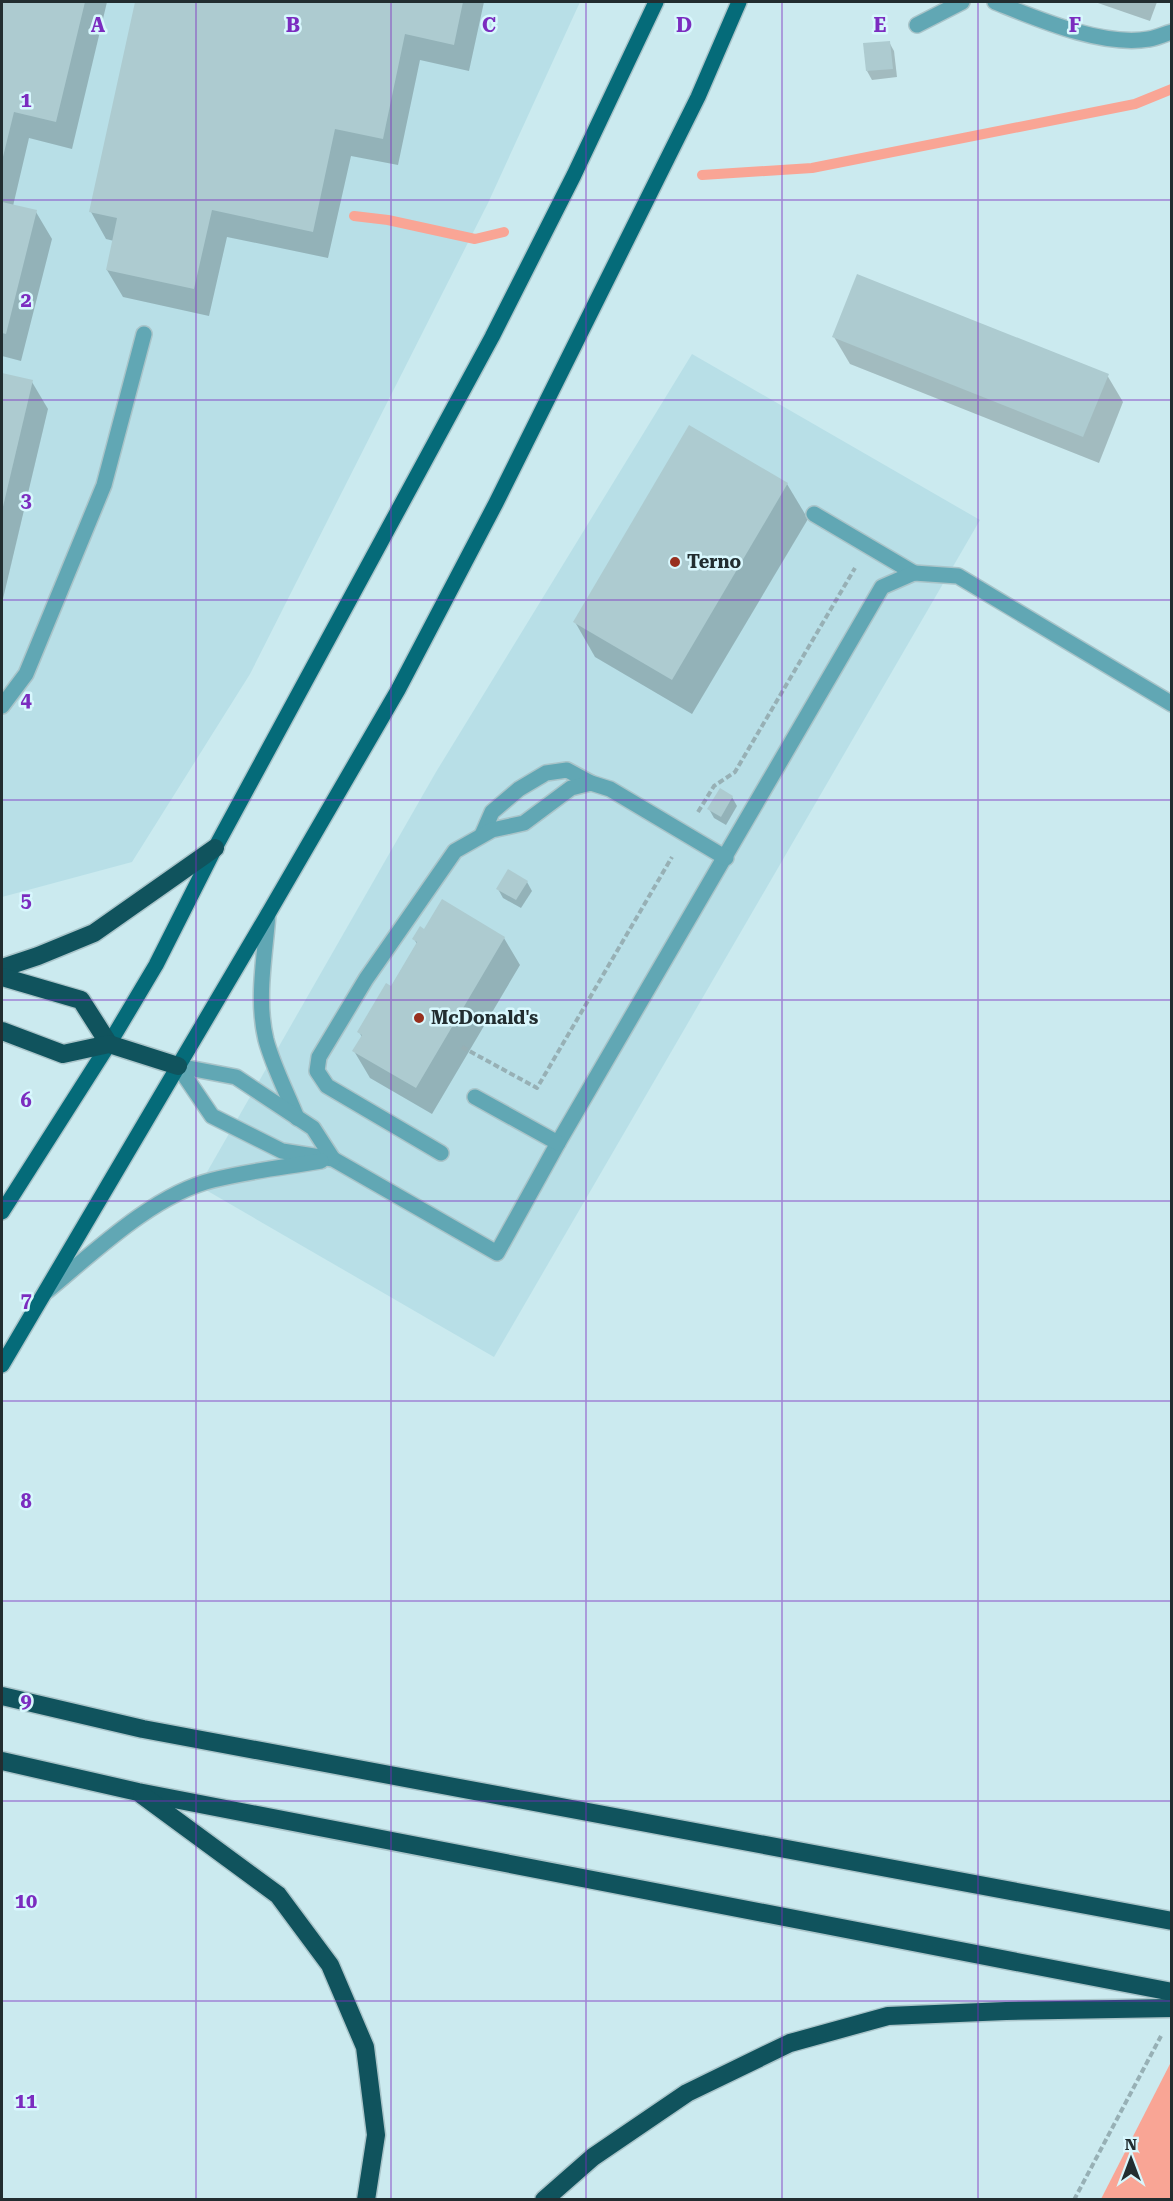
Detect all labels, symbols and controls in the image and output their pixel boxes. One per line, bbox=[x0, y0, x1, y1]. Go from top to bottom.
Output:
text: A bbox=[91, 13, 106, 37]
text: B bbox=[286, 13, 300, 37]
text: C bbox=[482, 13, 496, 37]
text: D bbox=[676, 13, 692, 37]
text: E bbox=[874, 13, 887, 37]
text: F bbox=[1069, 13, 1081, 37]
text: 1 bbox=[20, 88, 32, 112]
text: 2 bbox=[20, 288, 32, 312]
text: 3 bbox=[20, 488, 32, 512]
place label: Terno bbox=[687, 551, 742, 572]
marker: Terno bbox=[668, 555, 682, 569]
text: 4 bbox=[20, 688, 32, 712]
text: 5 bbox=[20, 888, 32, 912]
place label: McDonald's bbox=[431, 1007, 538, 1028]
marker: McDonald's bbox=[412, 1011, 426, 1025]
text: 6 bbox=[20, 1088, 32, 1112]
text: 7 bbox=[20, 1288, 32, 1312]
text: 8 bbox=[20, 1489, 32, 1513]
text: 9 bbox=[20, 1689, 32, 1713]
text: 10 bbox=[15, 1889, 37, 1913]
text: 11 bbox=[15, 2089, 37, 2113]
north arrow bbox=[1101, 2129, 1161, 2189]
text: N bbox=[1125, 2135, 1137, 2154]

